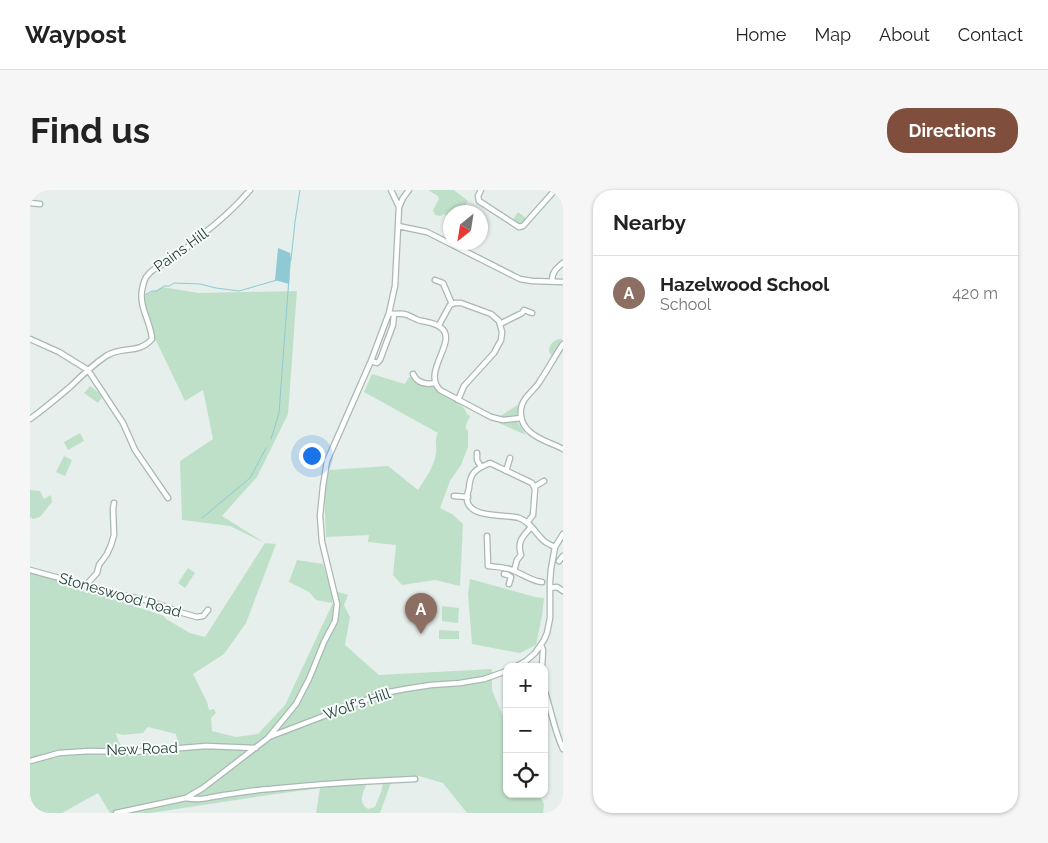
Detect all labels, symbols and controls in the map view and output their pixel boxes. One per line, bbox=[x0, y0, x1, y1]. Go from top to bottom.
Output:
text: Waypost bbox=[25, 20, 126, 49]
text: Home bbox=[735, 24, 786, 45]
text: Map bbox=[814, 24, 851, 45]
text: About bbox=[879, 24, 930, 45]
text: Contact bbox=[958, 24, 1023, 45]
button: Directions bbox=[887, 108, 1018, 153]
text: Find us bbox=[30, 110, 150, 151]
north arrow bbox=[443, 205, 488, 250]
text: Nearby bbox=[613, 210, 686, 235]
street label: Pains Hill bbox=[150, 224, 213, 276]
text: Hazelwood School bbox=[660, 273, 829, 295]
text: A bbox=[624, 284, 634, 303]
text: 420 m bbox=[952, 284, 998, 303]
text: School bbox=[660, 295, 711, 314]
your location bbox=[299, 443, 325, 469]
street label: Stoneswood Road bbox=[57, 569, 183, 621]
pin: A bbox=[405, 593, 437, 634]
map controls bbox=[503, 663, 548, 798]
button: + bbox=[503, 663, 548, 708]
street label: Wolf's Hill bbox=[321, 684, 394, 724]
button: − bbox=[503, 708, 548, 753]
street label: New Road bbox=[106, 739, 178, 759]
button: locate bbox=[503, 753, 548, 798]

